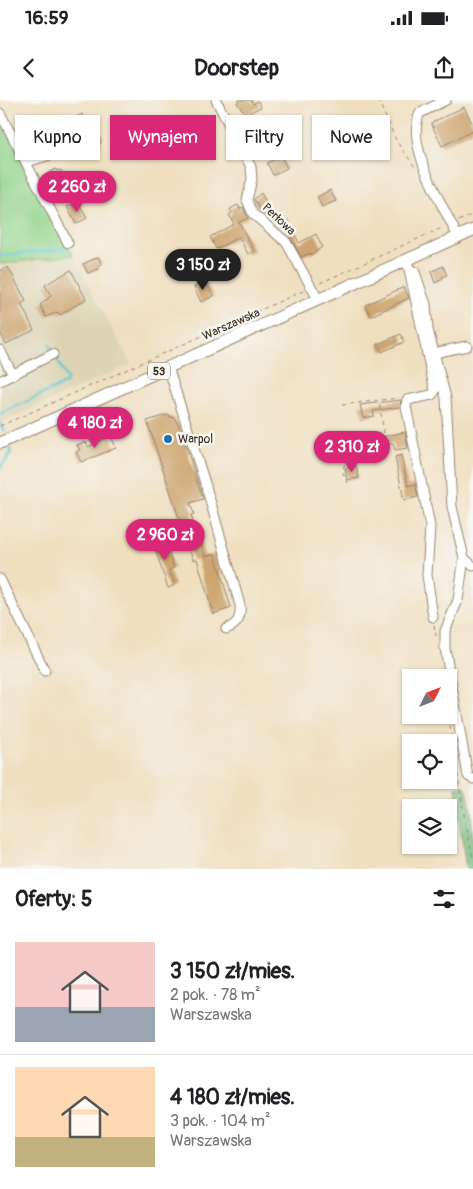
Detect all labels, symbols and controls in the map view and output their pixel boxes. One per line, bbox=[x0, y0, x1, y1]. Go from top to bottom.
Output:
text: 16:59 bbox=[25, 6, 69, 30]
icon: back bbox=[15, 54, 43, 82]
text: Doorstep bbox=[194, 54, 279, 82]
icon: share bbox=[430, 54, 458, 82]
chip: Kupno bbox=[15, 115, 100, 160]
chip: Wynajem bbox=[110, 115, 216, 160]
chip: Filtry bbox=[226, 115, 302, 160]
chip: Nowe bbox=[312, 115, 390, 160]
pin: 2 260 zł bbox=[25, 170, 129, 213]
text: 2 260 zł bbox=[48, 177, 106, 197]
street label: Perłowa bbox=[259, 200, 299, 239]
pin: 3 150 zł bbox=[151, 248, 255, 291]
text: 3 150 zł bbox=[176, 255, 230, 275]
street label: Warszawska bbox=[200, 305, 263, 344]
road number: 53 bbox=[148, 362, 170, 380]
pin: 4 180 zł bbox=[43, 406, 147, 449]
text: 4 180 zł bbox=[68, 413, 122, 433]
pin: 2 310 zł bbox=[300, 430, 404, 473]
place label: Warpol bbox=[178, 432, 213, 447]
marker: Warpol bbox=[162, 433, 174, 445]
text: 2 310 zł bbox=[325, 437, 379, 457]
pin: 2 960 zł bbox=[113, 518, 217, 561]
text: 2 960 zł bbox=[137, 525, 193, 545]
north arrow bbox=[402, 669, 458, 724]
map controls bbox=[402, 669, 457, 854]
button: locate bbox=[402, 734, 457, 789]
button: layers bbox=[402, 799, 457, 854]
icon: filters bbox=[430, 885, 458, 913]
text: Oferty: 5 bbox=[15, 886, 92, 913]
text: 3 150 zł/mies. bbox=[170, 958, 295, 985]
icon: home bbox=[55, 962, 115, 1022]
text: 2 pok. · 78 m² bbox=[170, 985, 261, 1005]
text: Warszawska bbox=[170, 1005, 252, 1025]
text: 4 180 zł/mies. bbox=[170, 1084, 295, 1111]
icon: home bbox=[55, 1087, 115, 1147]
text: 3 pok. · 104 m² bbox=[170, 1111, 270, 1131]
text: Warszawska bbox=[170, 1131, 252, 1151]

